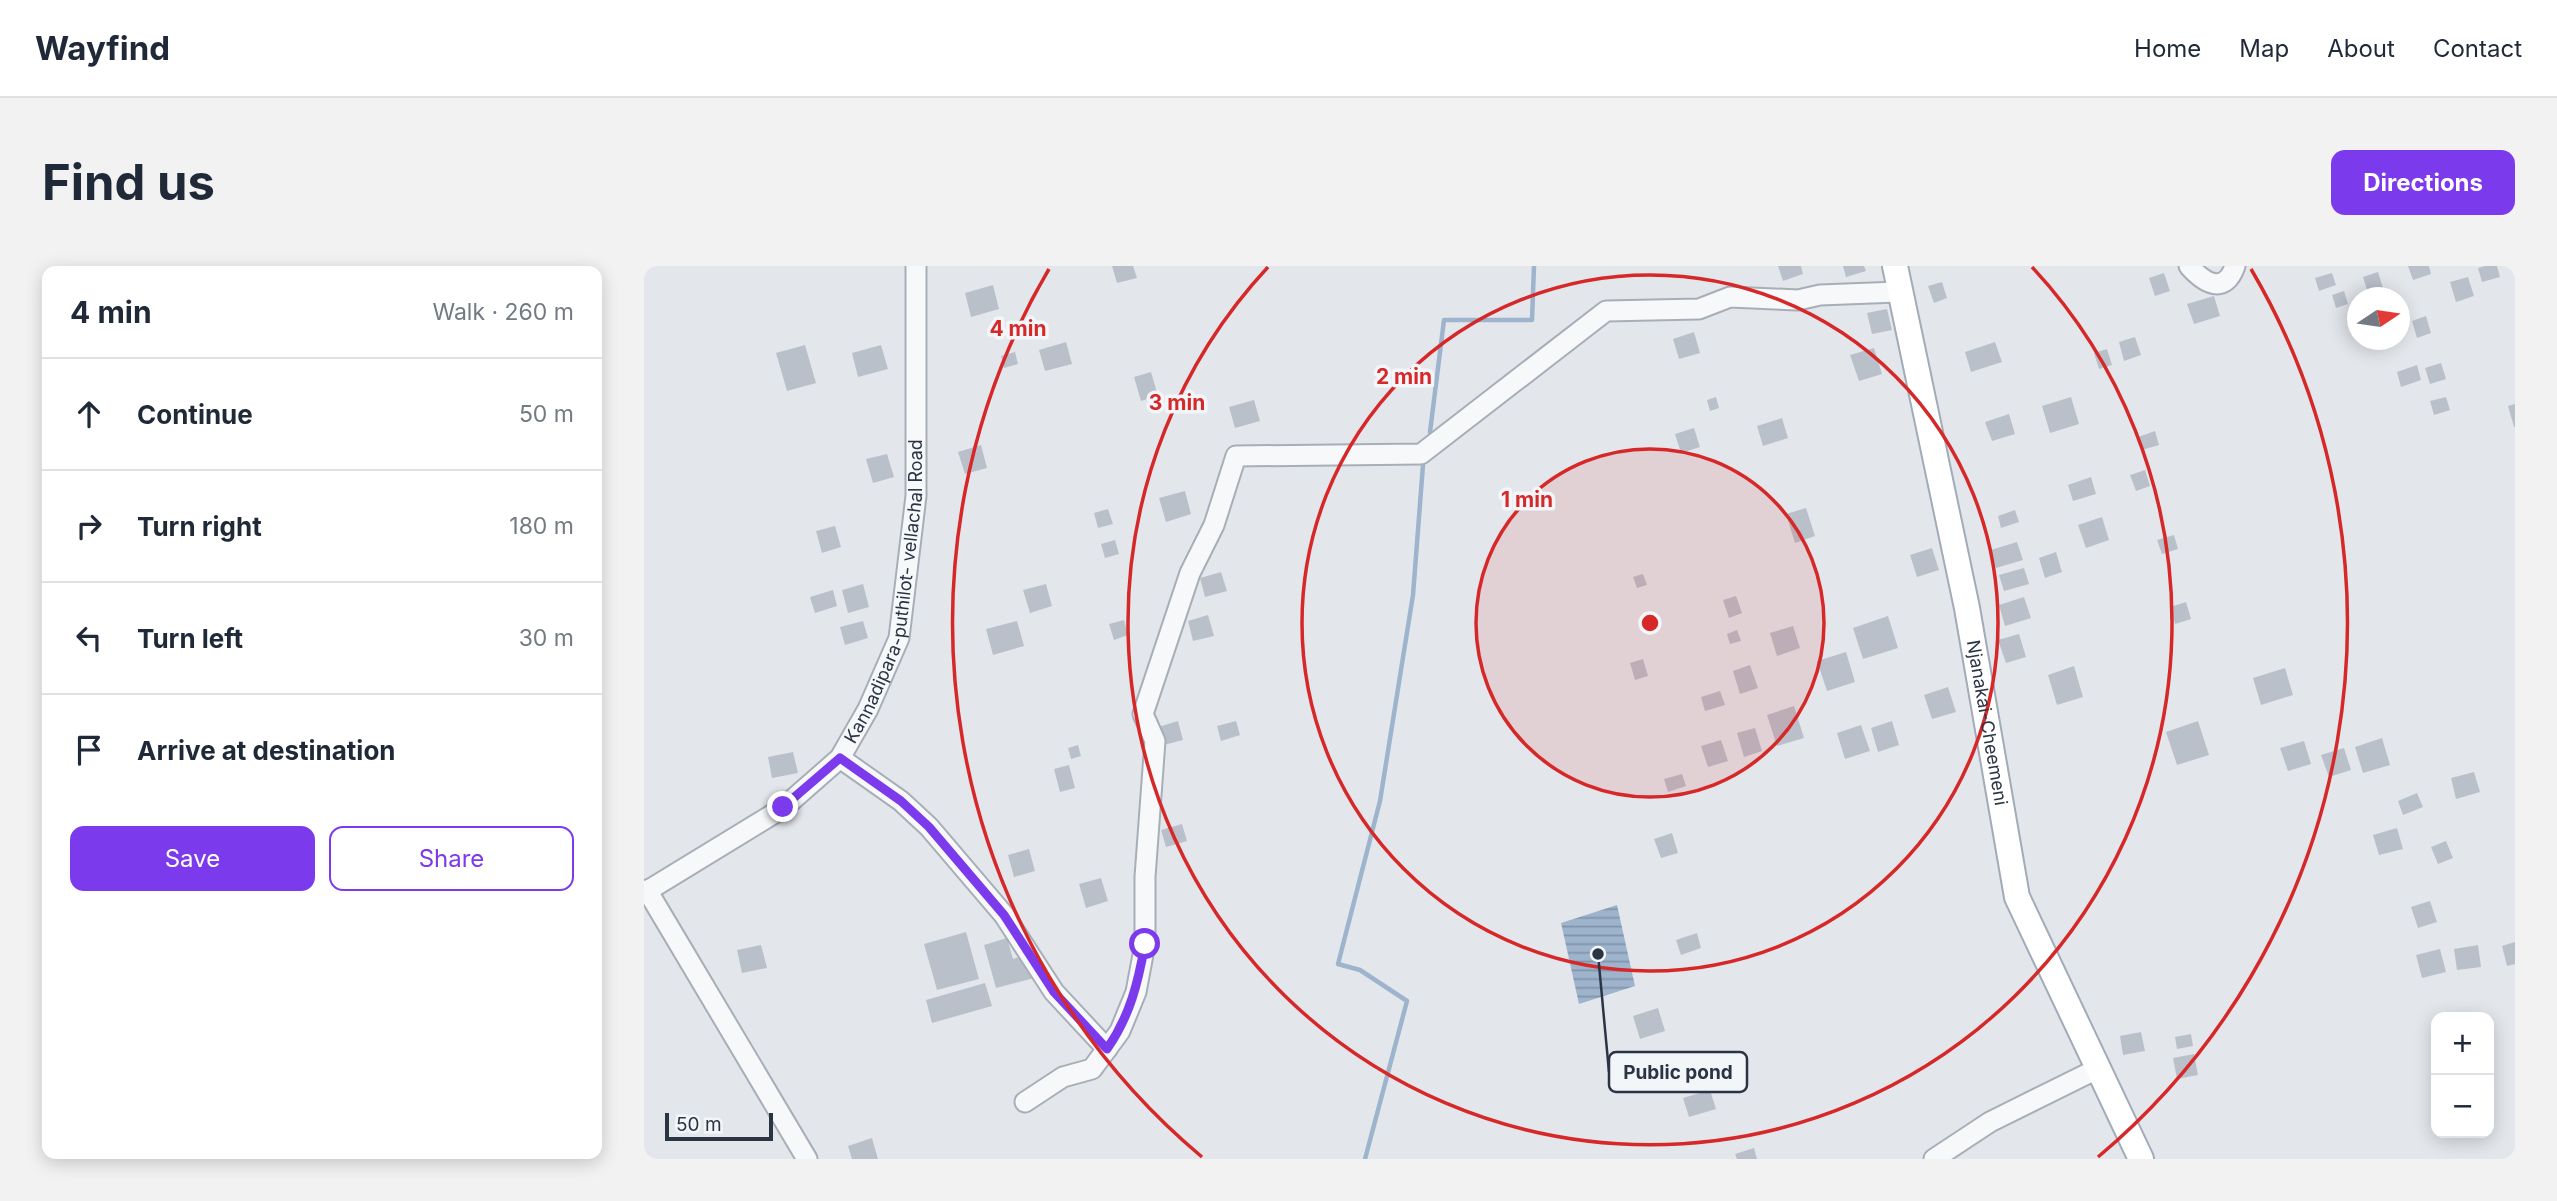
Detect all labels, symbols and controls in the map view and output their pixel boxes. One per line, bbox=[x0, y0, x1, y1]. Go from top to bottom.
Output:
text: Wayfind bbox=[35, 28, 170, 68]
text: Home bbox=[2134, 34, 2201, 63]
text: Map bbox=[2239, 34, 2289, 63]
text: About bbox=[2327, 34, 2395, 63]
text: Contact bbox=[2433, 34, 2522, 63]
button: Directions bbox=[2331, 150, 2515, 215]
text: Find us bbox=[42, 153, 215, 212]
north arrow bbox=[2347, 287, 2410, 350]
text: 4 min bbox=[70, 294, 152, 330]
text: Walk · 260 m bbox=[432, 298, 574, 326]
text: 4 min bbox=[989, 316, 1047, 341]
text: 2 min bbox=[1376, 364, 1432, 389]
text: 3 min bbox=[1149, 390, 1205, 415]
icon: ahead bbox=[70, 395, 108, 433]
text: Continue bbox=[137, 399, 253, 430]
text: 50 m bbox=[519, 400, 574, 428]
street label: Kannadipara-puthilot- vellachal Road bbox=[840, 439, 926, 747]
text: 1 min bbox=[1501, 487, 1553, 512]
icon: right bbox=[70, 507, 108, 545]
text: Turn right bbox=[137, 511, 262, 542]
text: 180 m bbox=[509, 512, 574, 540]
centre of rings bbox=[1638, 611, 1662, 635]
icon: left bbox=[70, 619, 108, 657]
text: Turn left bbox=[137, 623, 243, 654]
text: 30 m bbox=[519, 624, 574, 652]
street label: Njanakai-Cheemeni bbox=[1963, 638, 2012, 807]
icon: arrive bbox=[70, 731, 108, 769]
text: Arrive at destination bbox=[137, 735, 396, 766]
route end bbox=[767, 791, 798, 822]
button: Save bbox=[70, 826, 315, 891]
button: Share bbox=[329, 826, 574, 891]
route start bbox=[1129, 928, 1160, 959]
map controls bbox=[2431, 1012, 2494, 1138]
button: + bbox=[2431, 1012, 2494, 1075]
callout: Public pond bbox=[1609, 1052, 1747, 1092]
text: Public pond bbox=[1623, 1061, 1733, 1084]
button: − bbox=[2431, 1075, 2494, 1138]
scale bar bbox=[665, 1110, 774, 1142]
text: 50 m bbox=[676, 1113, 722, 1136]

